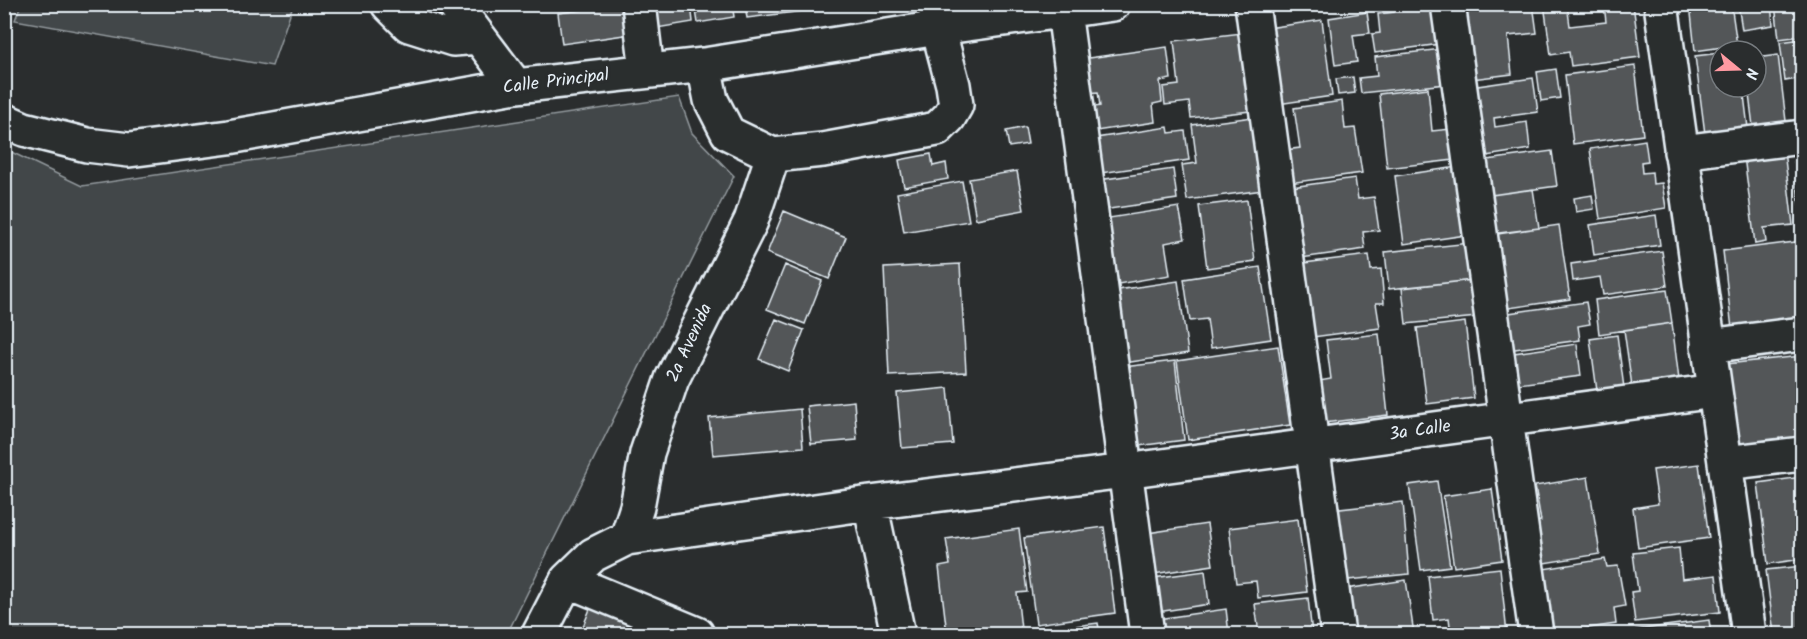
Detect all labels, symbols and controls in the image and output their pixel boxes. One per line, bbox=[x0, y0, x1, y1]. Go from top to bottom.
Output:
north arrow bbox=[1708, 39, 1768, 99]
street label: Calle Principal bbox=[501, 61, 611, 103]
text: N bbox=[1737, 65, 1764, 82]
street label: 2a Avenida bbox=[659, 299, 721, 387]
street label: 3a Calle bbox=[1387, 412, 1453, 450]

